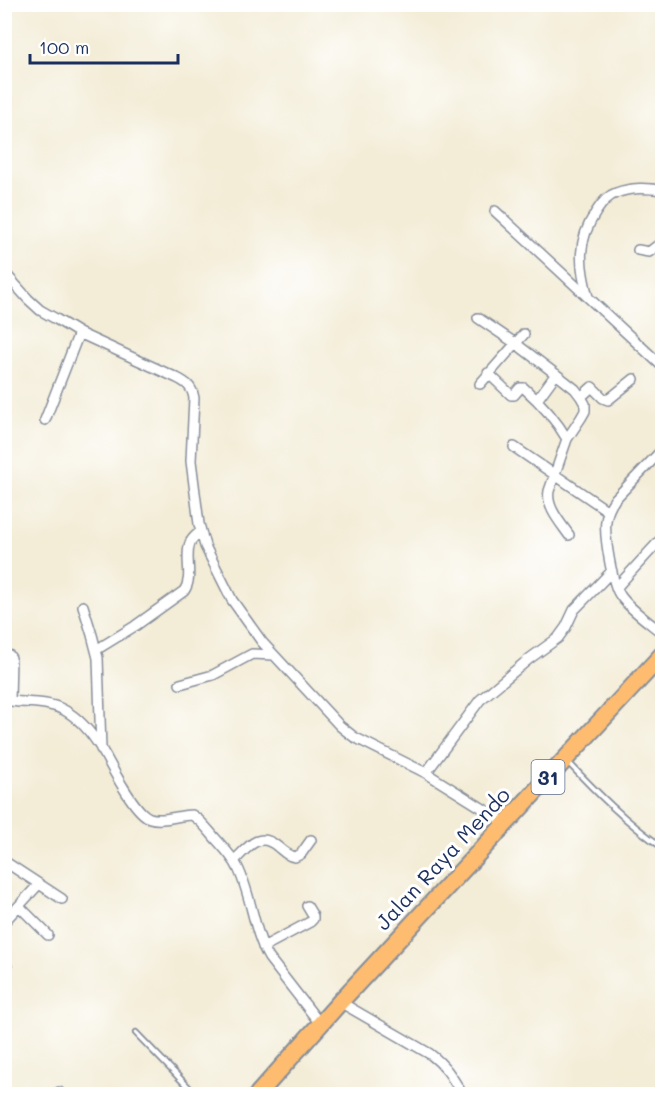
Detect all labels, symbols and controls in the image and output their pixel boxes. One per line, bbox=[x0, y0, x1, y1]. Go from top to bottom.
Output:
scale bar bbox=[30, 27, 178, 65]
text: 100 m bbox=[39, 35, 89, 59]
road number: 31 bbox=[532, 760, 564, 794]
street label: Jalan Raya Mendo bbox=[369, 781, 515, 935]

